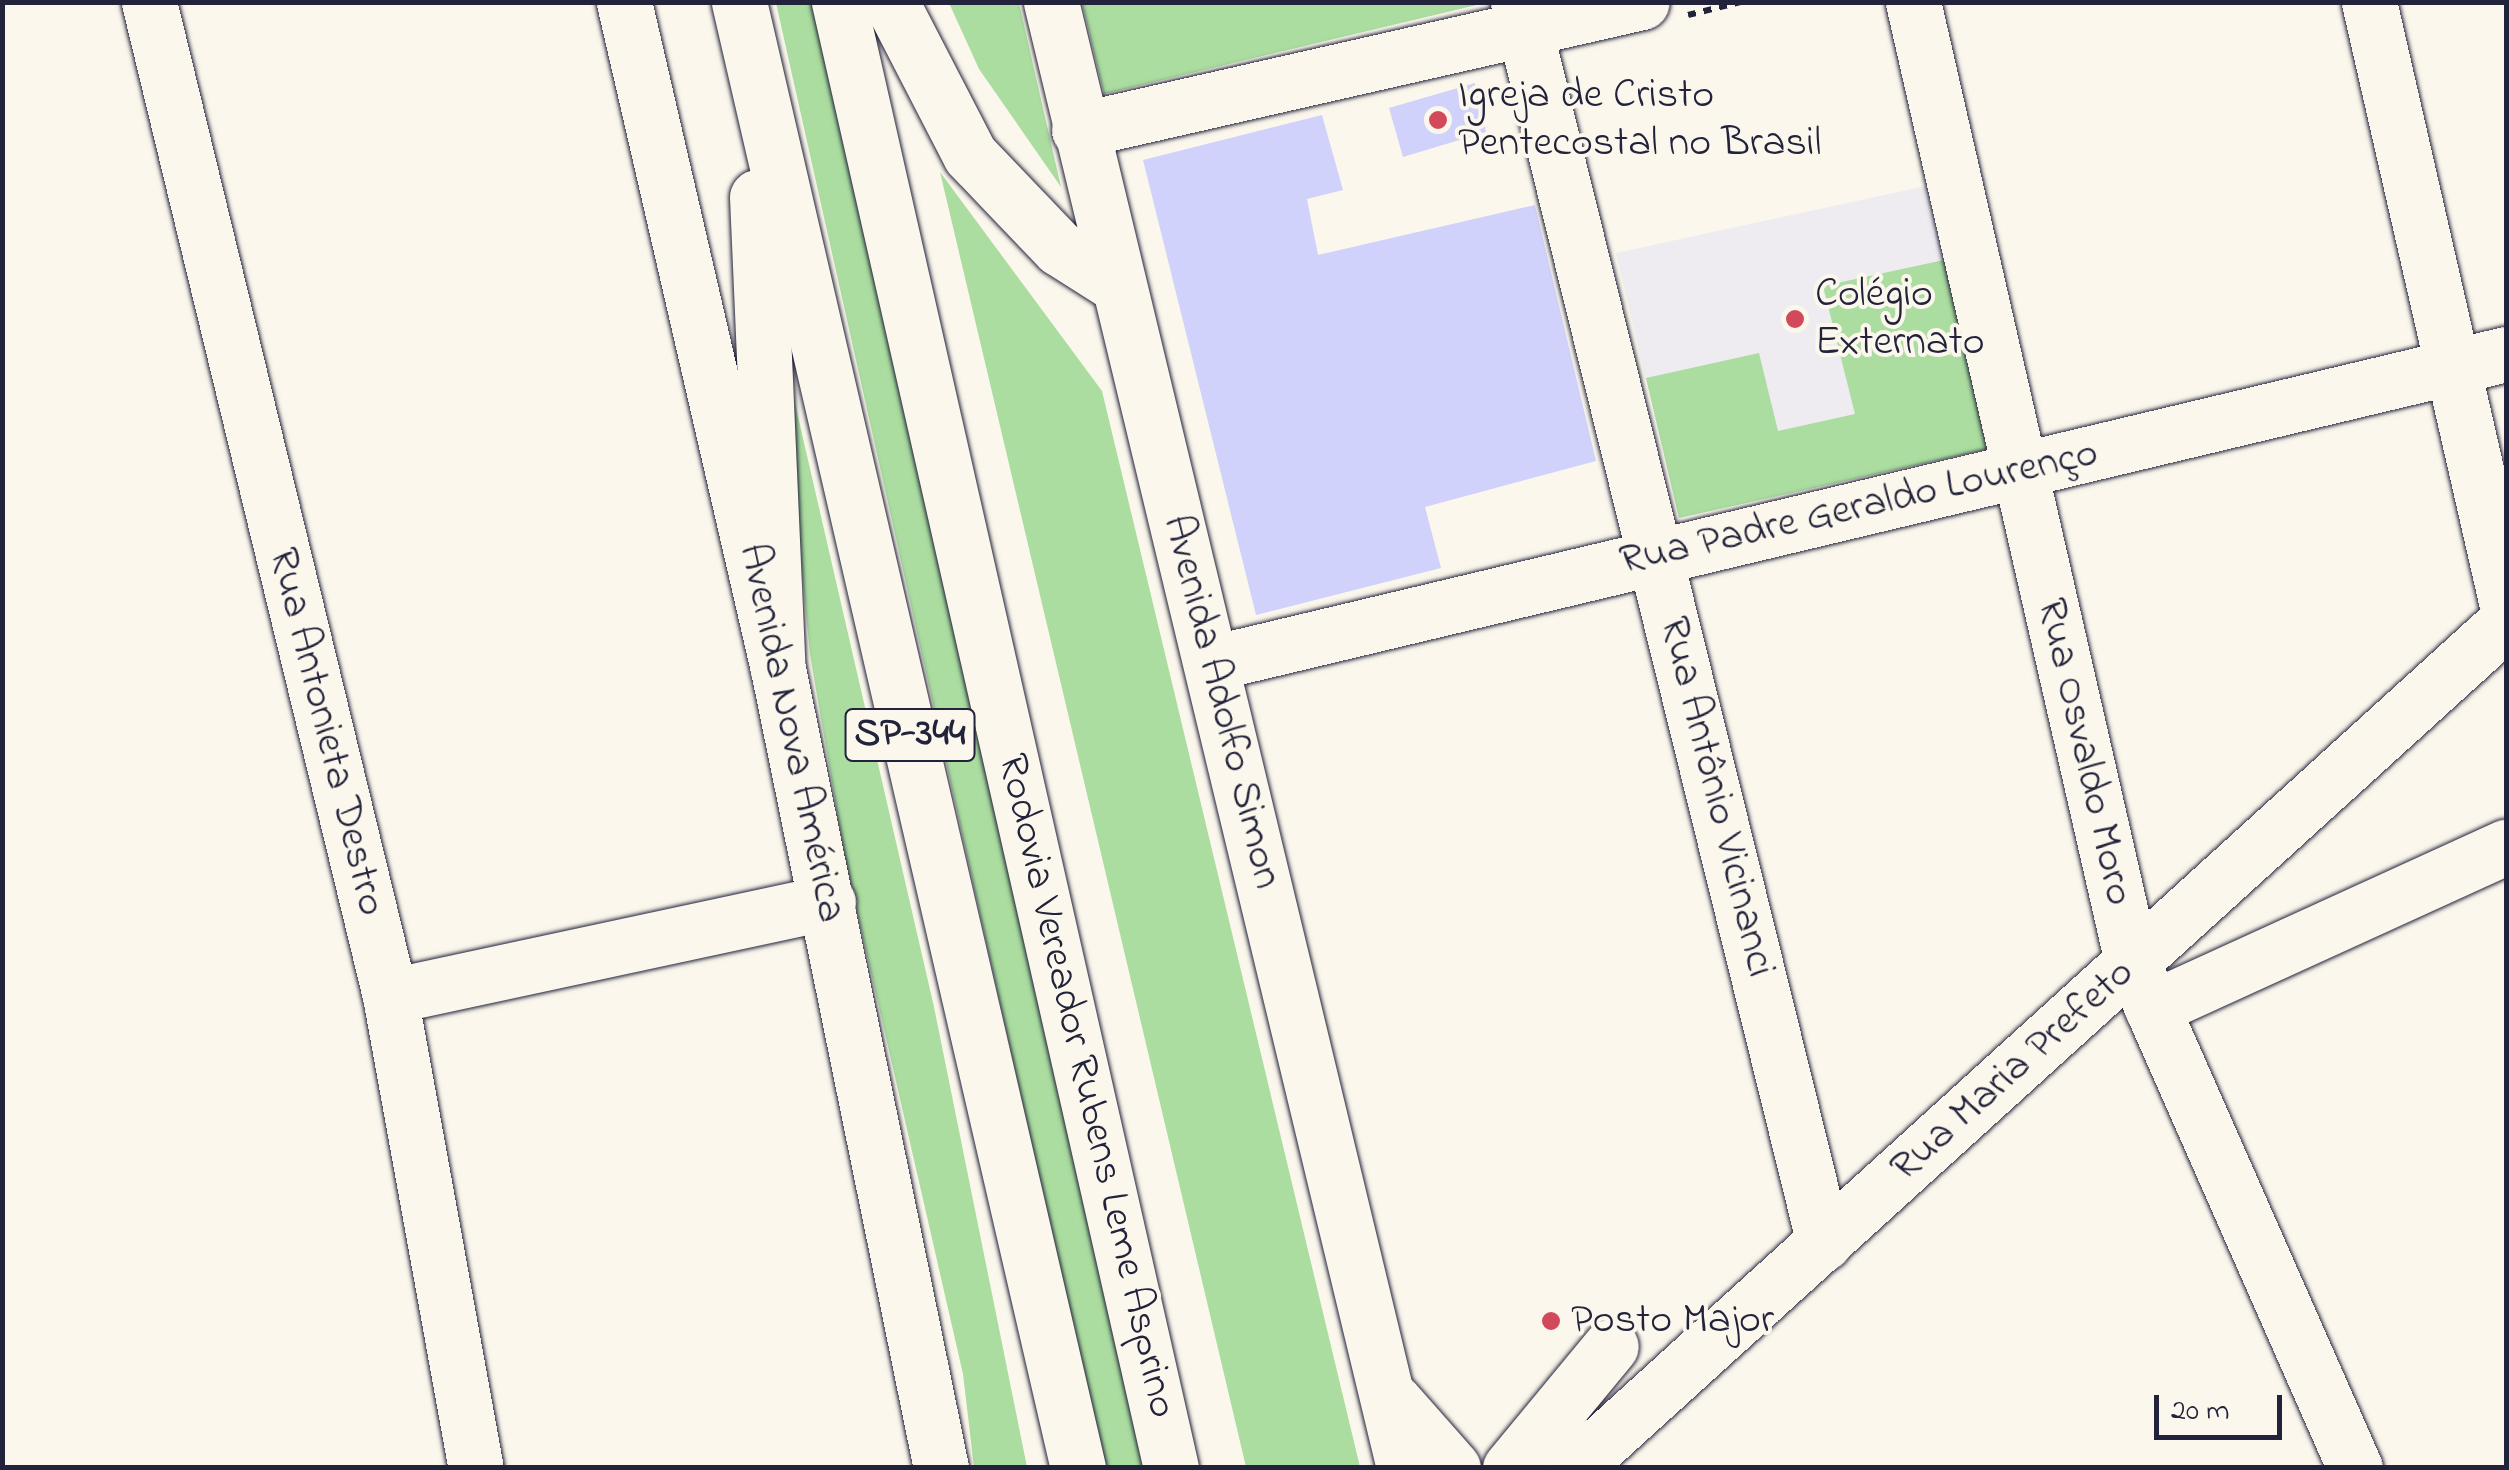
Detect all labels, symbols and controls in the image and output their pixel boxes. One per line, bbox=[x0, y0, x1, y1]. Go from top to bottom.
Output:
place label: Igreja de Cristo Pentecostal no Brasil bbox=[1458, 71, 1821, 170]
marker: Igreja de Cristo Pentecostal no Brasil bbox=[1427, 109, 1449, 131]
place label: Colégio Externato bbox=[1815, 270, 1985, 368]
marker: Colégio Externato bbox=[1784, 308, 1806, 330]
street label: Rua Padre Geraldo Lourenço bbox=[1615, 428, 2103, 588]
street label: Avenida Adolfo Simon bbox=[1150, 510, 1292, 894]
street label: Avenida Nova América bbox=[726, 539, 856, 927]
street label: Rua Antonieta Destro bbox=[256, 543, 396, 921]
street label: Rua Osvaldo Moro bbox=[2024, 594, 2144, 910]
street label: Rua Antônio Vicinanci bbox=[1647, 612, 1785, 982]
road number: SP-344 bbox=[842, 700, 978, 770]
street label: Rodovia Vereador Rubens Leme Asprino bbox=[985, 749, 1187, 1423]
street label: Rua Maria Prefeto bbox=[1881, 949, 2145, 1193]
place label: Posto Major bbox=[1571, 1296, 1774, 1346]
marker: Posto Major bbox=[1540, 1310, 1562, 1332]
scale bar bbox=[2159, 1375, 2286, 1437]
text: 20 m bbox=[2171, 1390, 2230, 1434]

